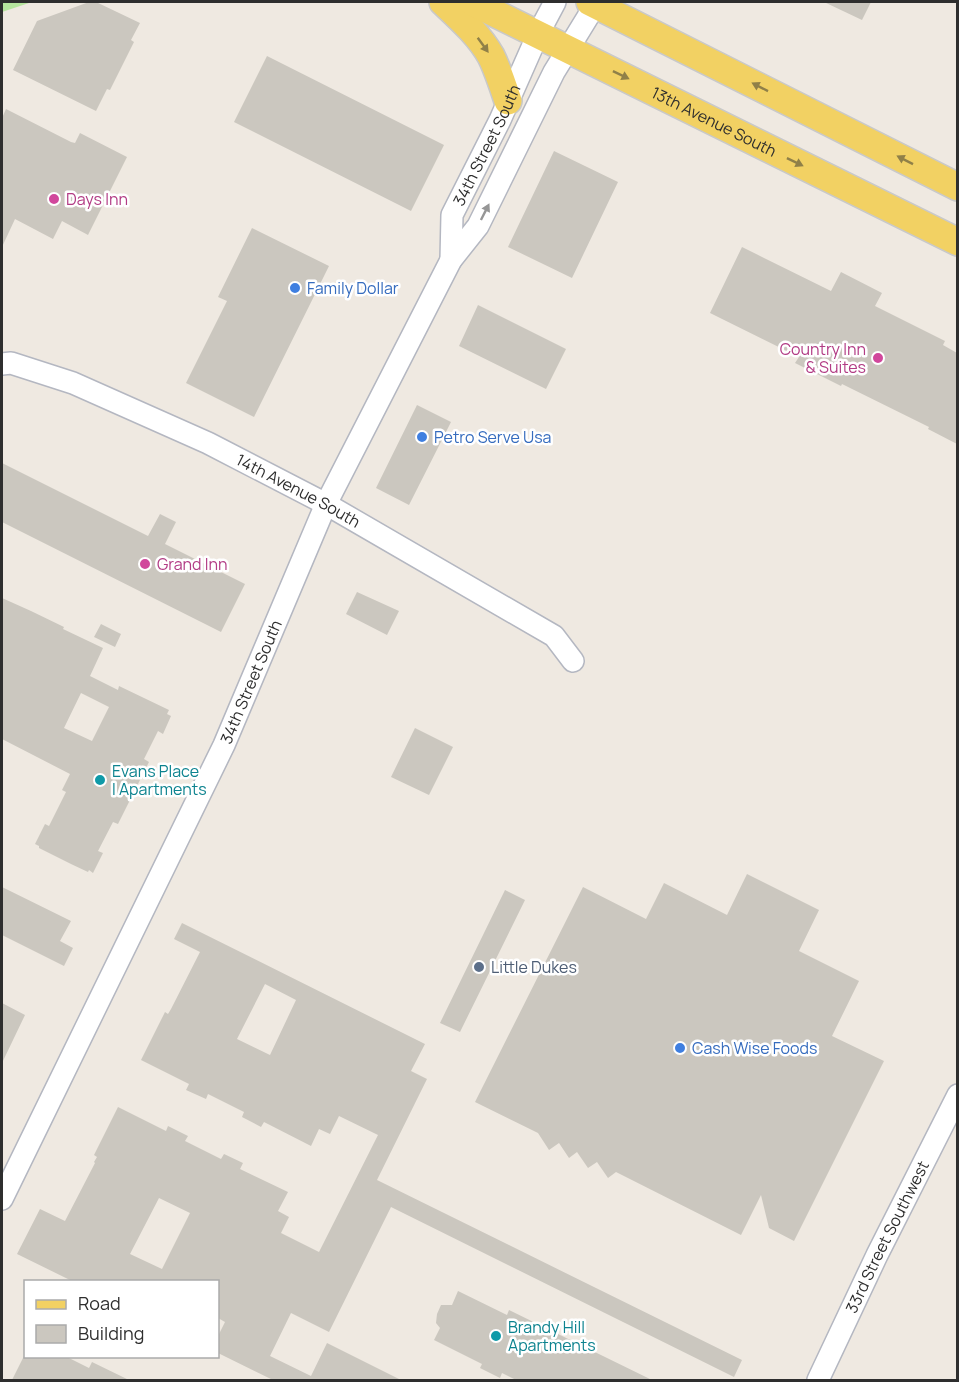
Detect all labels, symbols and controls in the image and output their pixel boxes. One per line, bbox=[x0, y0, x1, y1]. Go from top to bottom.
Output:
one-way arrow bbox=[477, 36, 489, 52]
one-way arrow bbox=[612, 70, 629, 80]
street label: 34th Street South bbox=[447, 81, 525, 209]
street label: 13th Avenue South bbox=[648, 81, 780, 162]
one-way arrow bbox=[751, 82, 768, 92]
one-way arrow bbox=[897, 156, 914, 165]
one-way arrow bbox=[787, 157, 804, 166]
place label: Days Inn bbox=[66, 188, 128, 210]
marker: Days Inn bbox=[47, 192, 61, 206]
one-way arrow bbox=[479, 203, 489, 221]
place label: Family Dollar bbox=[307, 277, 399, 299]
marker: Family Dollar bbox=[288, 281, 302, 295]
place label: Country Inn & Suites bbox=[780, 338, 866, 378]
marker: Country Inn & Suites bbox=[871, 351, 885, 365]
place label: Petro Serve Usa bbox=[434, 426, 552, 448]
marker: Petro Serve Usa bbox=[415, 430, 429, 444]
street label: 14th Avenue South bbox=[232, 448, 364, 533]
place label: Grand Inn bbox=[157, 553, 228, 575]
marker: Grand Inn bbox=[138, 557, 152, 571]
street label: 34th Street South bbox=[215, 617, 287, 747]
place label: Evans Place I Apartments bbox=[112, 760, 207, 800]
marker: Evans Place I Apartments bbox=[93, 773, 107, 787]
place label: Little Dukes bbox=[491, 956, 577, 978]
marker: Little Dukes bbox=[472, 960, 486, 974]
place label: Cash Wise Foods bbox=[692, 1037, 817, 1059]
marker: Cash Wise Foods bbox=[673, 1041, 687, 1055]
street label: 33rd Street Southwest bbox=[840, 1157, 934, 1317]
legend bbox=[24, 1280, 219, 1358]
text: Road bbox=[78, 1291, 121, 1315]
place label: Brandy Hill Apartments bbox=[508, 1316, 596, 1356]
text: Building bbox=[78, 1321, 144, 1345]
marker: Brandy Hill Apartments bbox=[489, 1329, 503, 1343]

